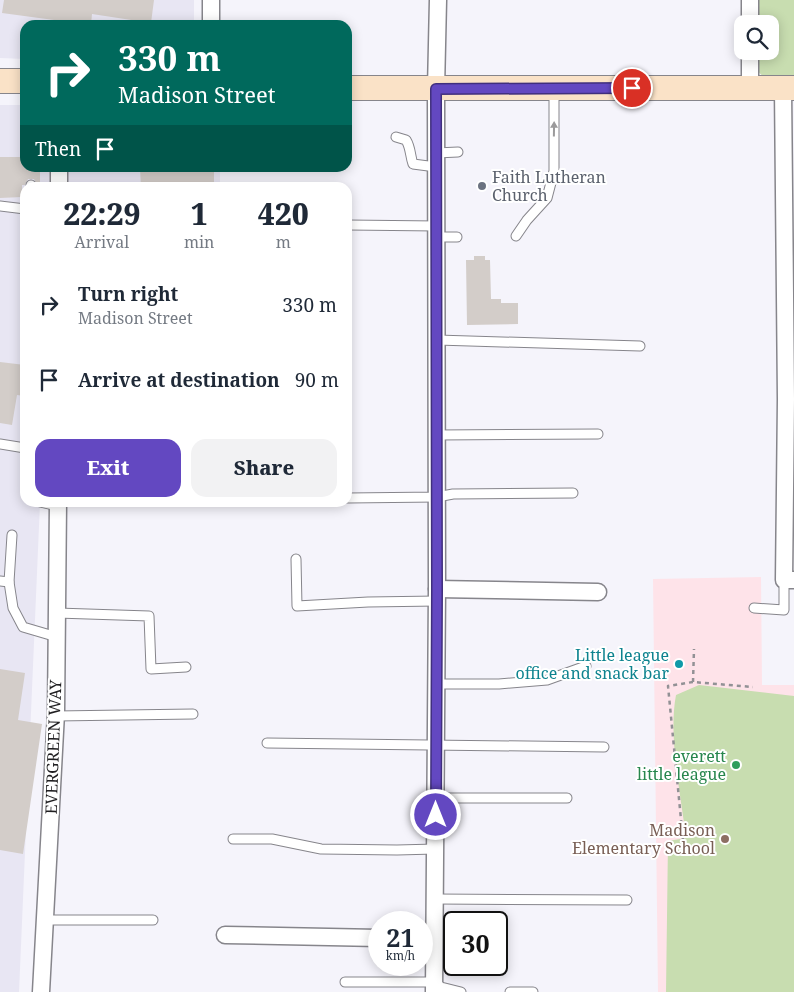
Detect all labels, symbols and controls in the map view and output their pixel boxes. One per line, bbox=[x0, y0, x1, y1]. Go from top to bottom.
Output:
map controls bbox=[734, 15, 779, 60]
button: search bbox=[734, 15, 779, 60]
text: 330 m bbox=[118, 34, 221, 81]
icon: right bbox=[35, 40, 100, 105]
pin bbox=[611, 67, 653, 109]
icon: arrive bbox=[618, 74, 646, 102]
text: Madison Street bbox=[118, 79, 275, 109]
one-way arrow bbox=[550, 121, 558, 137]
icon: arrive bbox=[91, 135, 119, 163]
text: Then bbox=[35, 136, 81, 162]
place label: Faith Lutheran Church bbox=[492, 166, 606, 206]
marker: Faith Lutheran Church bbox=[476, 180, 488, 192]
text: 22:29 bbox=[63, 193, 141, 234]
text: 1 bbox=[191, 193, 208, 234]
text: 420 bbox=[258, 193, 309, 234]
text: Arrival bbox=[75, 231, 129, 253]
text: min bbox=[184, 231, 214, 253]
text: m bbox=[276, 231, 291, 253]
text: Turn right bbox=[78, 281, 178, 307]
icon: right bbox=[35, 291, 63, 319]
text: 330 m bbox=[282, 292, 337, 318]
text: Madison Street bbox=[78, 307, 193, 329]
icon: arrive bbox=[35, 366, 63, 394]
text: Arrive at destination bbox=[78, 367, 280, 393]
text: 90 m bbox=[295, 367, 339, 393]
button: Exit bbox=[35, 439, 181, 497]
button: Share bbox=[191, 439, 337, 497]
place label: Little league office and snack bar bbox=[516, 644, 669, 684]
marker: Little league office and snack bar bbox=[673, 658, 685, 670]
street label: EVERGREEN WAY bbox=[40, 678, 66, 815]
place label: everett little league bbox=[637, 745, 726, 785]
marker: everett little league bbox=[730, 759, 742, 771]
position arrow bbox=[409, 788, 461, 840]
place label: Madison Elementary School bbox=[572, 819, 715, 859]
marker: Madison Elementary School bbox=[719, 833, 731, 845]
speed limit sign: 30 bbox=[443, 911, 508, 976]
text: 21 bbox=[386, 920, 415, 954]
text: km/h bbox=[386, 947, 415, 964]

